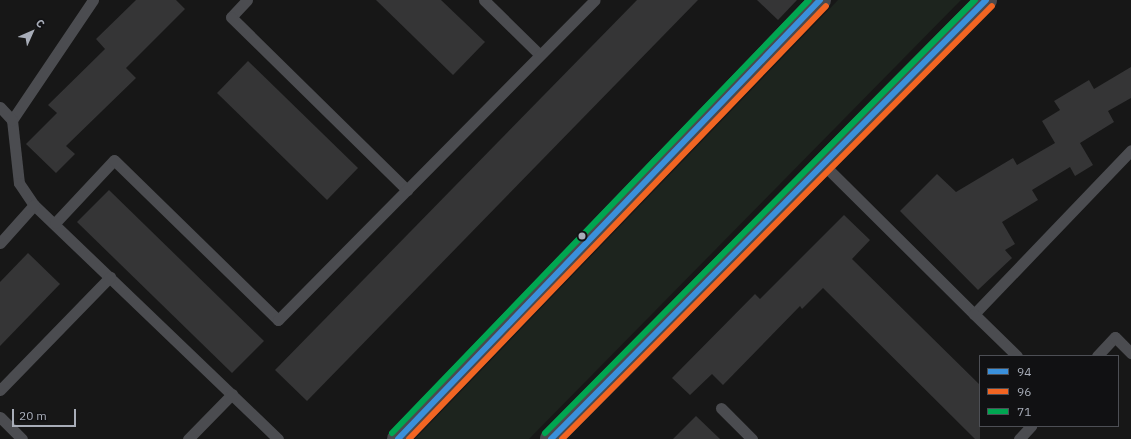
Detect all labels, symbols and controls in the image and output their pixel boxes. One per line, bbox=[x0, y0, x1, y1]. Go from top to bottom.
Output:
north arrow bbox=[12, 12, 52, 52]
text: С bbox=[33, 16, 48, 31]
unlabelled marker bbox=[577, 231, 587, 241]
legend bbox=[979, 355, 1119, 427]
text: 94 bbox=[1017, 364, 1031, 379]
text: 96 bbox=[1017, 384, 1031, 399]
scale bar bbox=[14, 401, 78, 427]
text: 71 bbox=[1017, 404, 1031, 419]
text: 20 m bbox=[19, 408, 47, 423]

